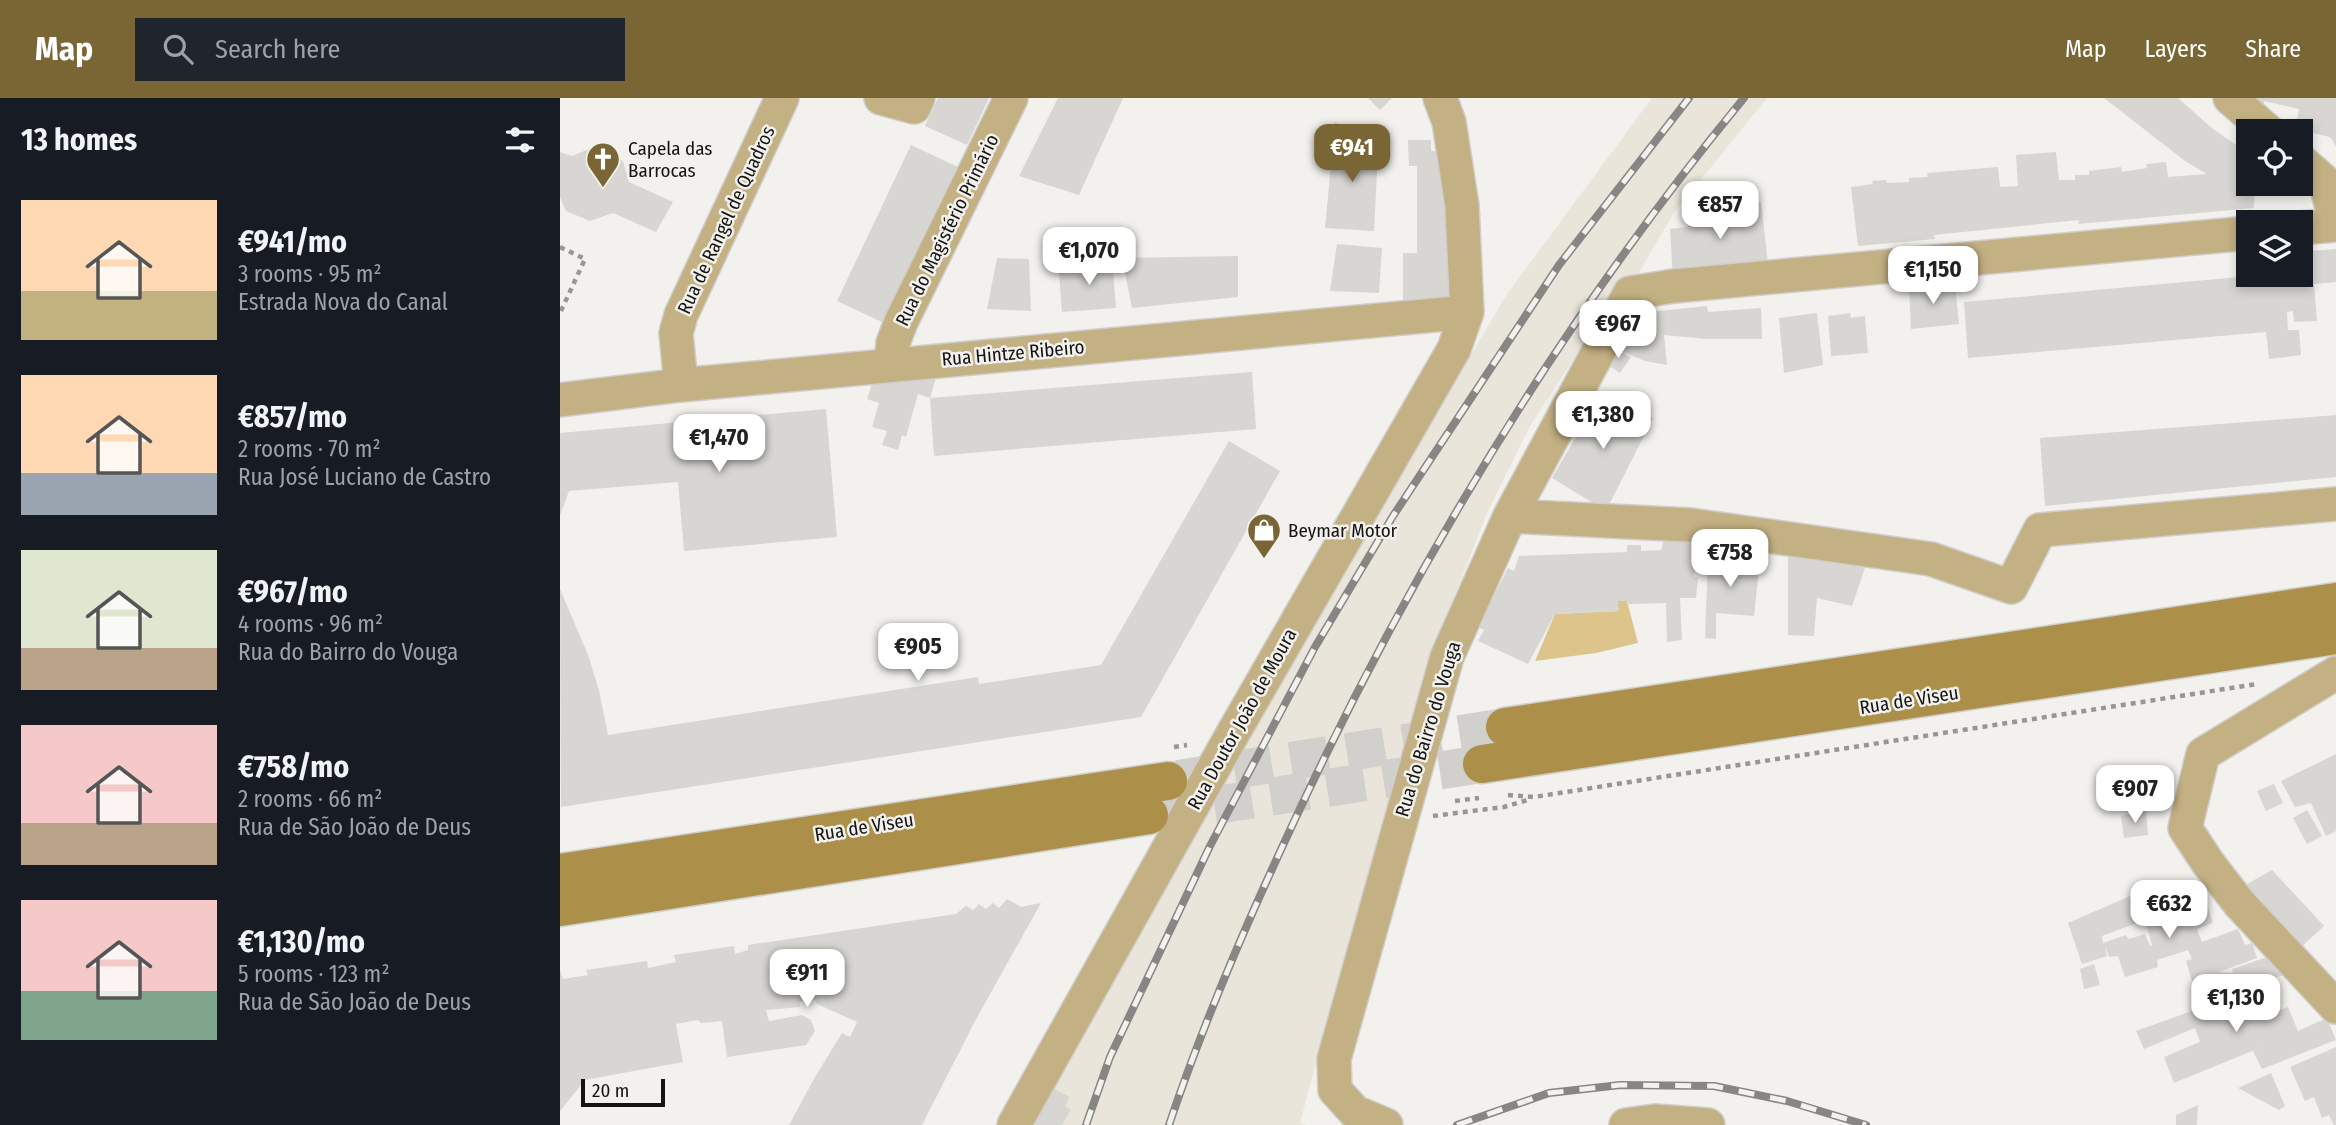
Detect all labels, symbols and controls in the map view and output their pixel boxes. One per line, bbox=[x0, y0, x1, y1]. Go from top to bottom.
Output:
search box bbox=[135, 18, 625, 81]
text: Map bbox=[35, 29, 93, 69]
icon: search bbox=[159, 30, 197, 68]
text: Search here bbox=[215, 34, 340, 65]
text: Map bbox=[2065, 35, 2107, 63]
text: Layers bbox=[2145, 35, 2207, 63]
text: Share bbox=[2245, 35, 2301, 63]
map controls bbox=[2236, 119, 2313, 287]
button: locate bbox=[2236, 119, 2313, 196]
icon: filters bbox=[501, 121, 539, 159]
text: 13 homes bbox=[21, 122, 137, 158]
street label: Rua de Rangel de Quadros bbox=[672, 122, 780, 318]
pin: €941 bbox=[1311, 125, 1393, 184]
street label: Rua do Magistério Primário bbox=[890, 130, 1004, 330]
text: €941 bbox=[1330, 133, 1374, 161]
place label: Capela das Barrocas bbox=[628, 137, 712, 182]
church icon: Capela das Barrocas bbox=[584, 140, 622, 189]
pin: €857 bbox=[1679, 181, 1761, 241]
text: €857 bbox=[1698, 190, 1742, 218]
button: layers bbox=[2236, 210, 2313, 287]
text: €941/mo bbox=[238, 224, 347, 260]
icon: home bbox=[77, 228, 161, 312]
pin: €1,070 bbox=[1032, 228, 1146, 287]
text: €1,070 bbox=[1059, 236, 1119, 264]
pin: €1,150 bbox=[1876, 246, 1990, 306]
text: €1,150 bbox=[1904, 255, 1962, 283]
text: 3 rooms · 95 m² bbox=[238, 260, 382, 288]
text: Estrada Nova do Canal bbox=[238, 288, 448, 316]
pin: €967 bbox=[1577, 300, 1659, 360]
text: €967 bbox=[1595, 309, 1641, 337]
street label: Rua Hintze Ribeiro bbox=[941, 335, 1085, 371]
pin: €1,380 bbox=[1546, 392, 1660, 451]
text: €857/mo bbox=[238, 399, 347, 435]
text: €1,380 bbox=[1572, 400, 1634, 428]
icon: home bbox=[77, 403, 161, 487]
pin: €1,470 bbox=[662, 414, 776, 474]
text: €1,470 bbox=[689, 423, 749, 451]
text: 2 rooms · 70 m² bbox=[238, 435, 381, 463]
text: Rua José Luciano de Castro bbox=[238, 463, 491, 491]
shop icon: Beymar Motor bbox=[1245, 511, 1283, 560]
place label: Beymar Motor bbox=[1288, 519, 1398, 542]
pin: €758 bbox=[1689, 530, 1771, 589]
text: €758 bbox=[1707, 538, 1753, 566]
text: €967/mo bbox=[238, 574, 348, 610]
icon: home bbox=[77, 578, 161, 662]
text: 4 rooms · 96 m² bbox=[238, 610, 383, 638]
pin: €905 bbox=[877, 624, 959, 683]
street label: Rua Doutor João de Moura bbox=[1183, 624, 1301, 814]
text: €905 bbox=[894, 632, 942, 660]
text: Rua do Bairro do Vouga bbox=[238, 638, 458, 666]
street label: Rua do Bairro do Vouga bbox=[1390, 639, 1466, 819]
street label: Rua de Viseu bbox=[1858, 681, 1960, 719]
text: €758/mo bbox=[238, 749, 349, 785]
icon: home bbox=[77, 753, 161, 837]
pin: €907 bbox=[2094, 766, 2176, 825]
text: €907 bbox=[2112, 774, 2158, 802]
text: 2 rooms · 66 m² bbox=[238, 785, 382, 813]
street label: Rua de Viseu bbox=[813, 808, 915, 846]
text: Rua de São João de Deus bbox=[238, 813, 471, 841]
pin: €632 bbox=[2128, 880, 2210, 940]
text: €632 bbox=[2146, 889, 2192, 917]
text: €1,130/mo bbox=[238, 924, 365, 960]
icon: home bbox=[77, 928, 161, 1012]
pin: €911 bbox=[766, 950, 848, 1009]
text: €911 bbox=[786, 958, 828, 986]
text: 5 rooms · 123 m² bbox=[238, 960, 389, 988]
pin: €1,130 bbox=[2179, 974, 2293, 1034]
text: €1,130 bbox=[2207, 983, 2265, 1011]
text: Rua de São João de Deus bbox=[238, 988, 471, 1016]
scale bar bbox=[581, 1076, 665, 1108]
text: 20 m bbox=[592, 1079, 629, 1102]

